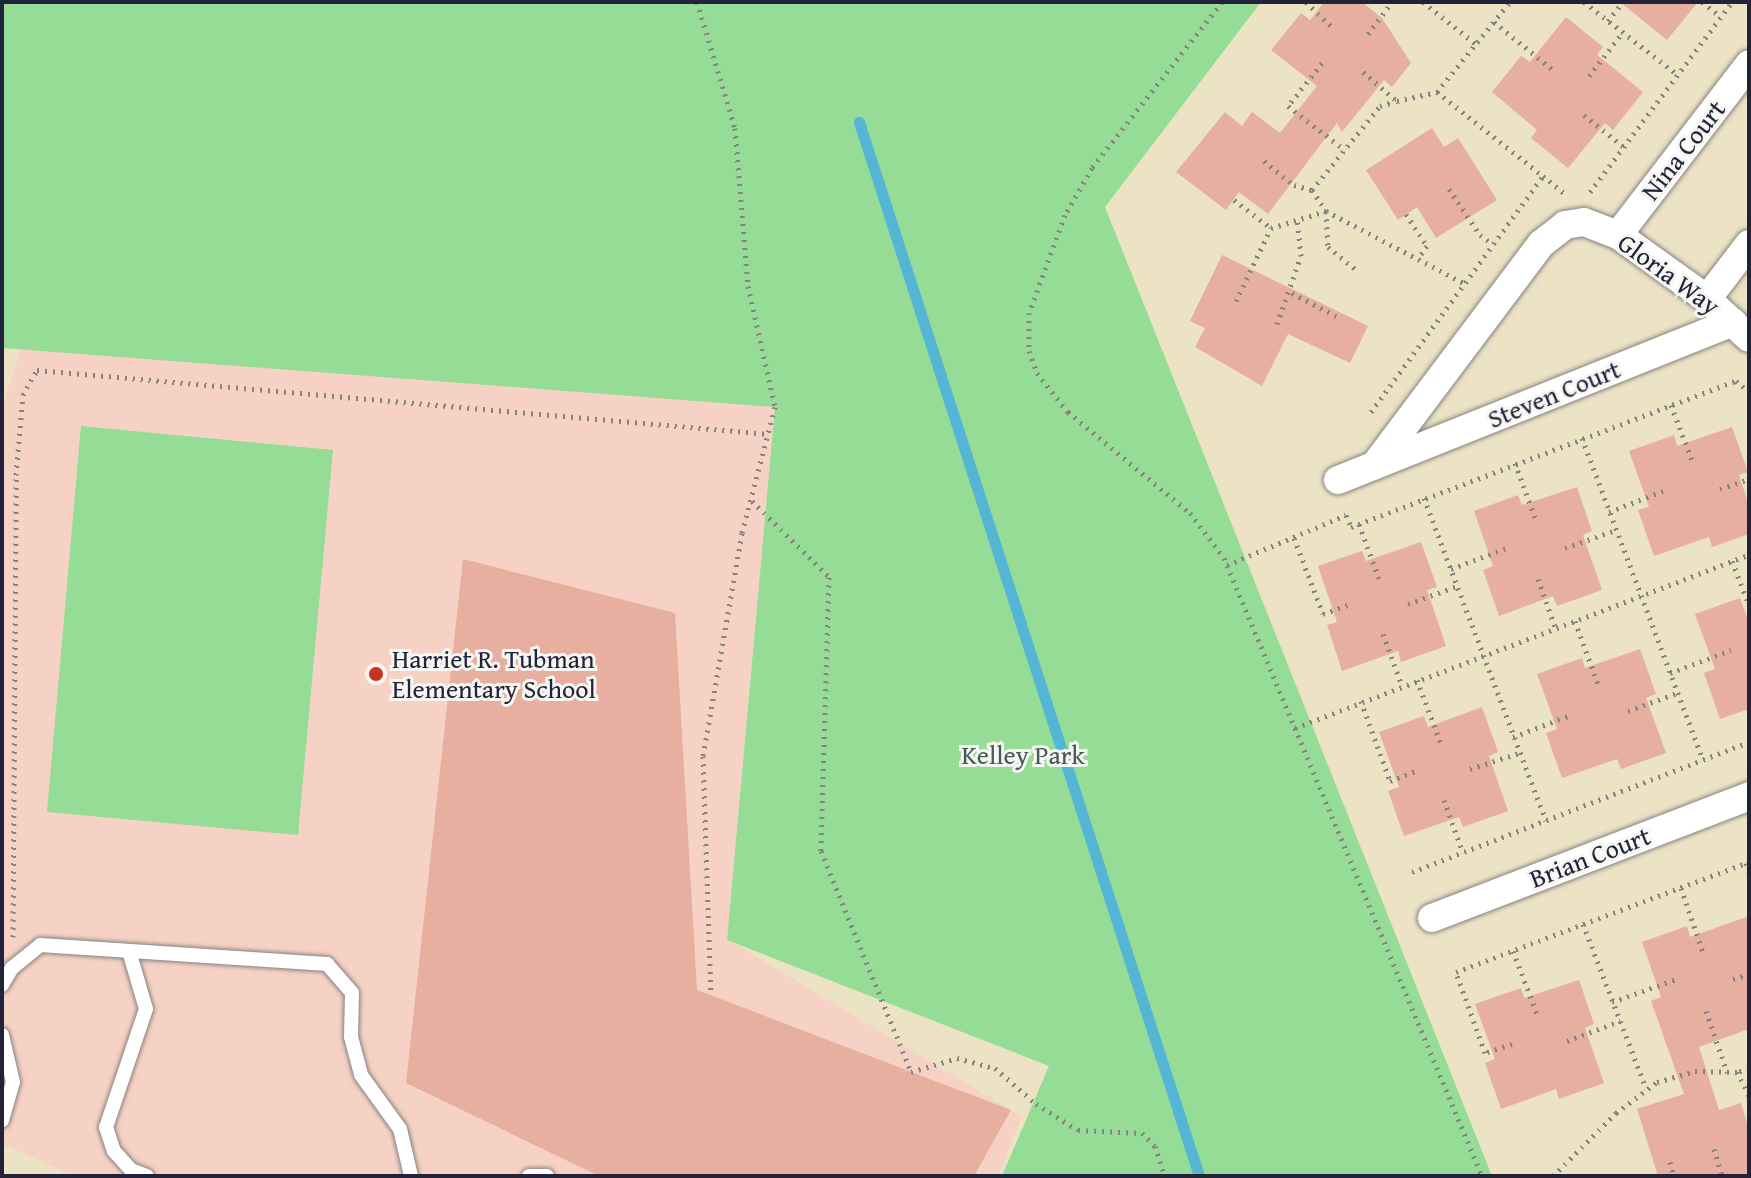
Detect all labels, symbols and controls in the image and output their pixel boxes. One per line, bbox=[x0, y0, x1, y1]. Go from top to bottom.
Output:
street label: Nina Court bbox=[1634, 94, 1732, 206]
street label: Gloria Way bbox=[1612, 227, 1726, 321]
street label: Steven Court bbox=[1483, 353, 1625, 435]
place label: Harriet R. Tubman Elementary School bbox=[392, 643, 596, 704]
marker: Harriet R. Tubman Elementary School bbox=[367, 665, 385, 683]
park label: Kelley Park bbox=[961, 739, 1085, 771]
street label: Brian Court bbox=[1525, 820, 1655, 894]

